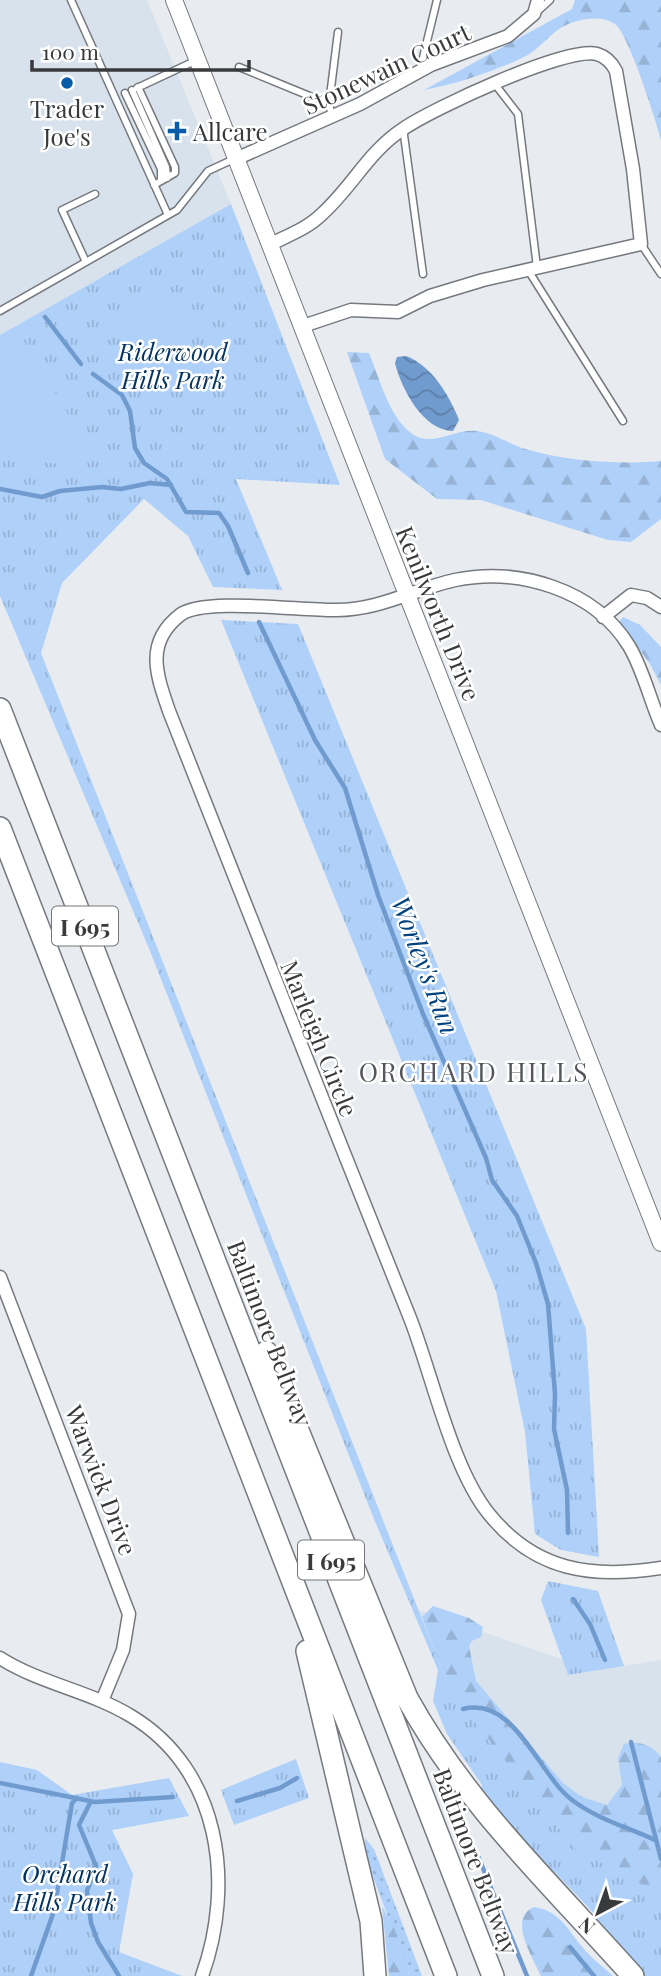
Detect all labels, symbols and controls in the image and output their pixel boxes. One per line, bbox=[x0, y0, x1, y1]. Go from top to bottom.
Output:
street label: Stonewain Court bbox=[297, 15, 475, 121]
scale bar bbox=[32, 28, 248, 72]
text: 100 m bbox=[42, 37, 99, 65]
marker: Trader Joe's bbox=[59, 75, 75, 91]
place label: Trader Joe's bbox=[30, 92, 104, 152]
place label: Allcare bbox=[192, 115, 268, 147]
marker: Allcare bbox=[167, 121, 187, 141]
park label: Riderwood Hills Park bbox=[117, 335, 229, 395]
street label: Kenilworth Drive bbox=[389, 521, 489, 705]
water label: Worley's Run bbox=[384, 891, 468, 1039]
road number: I 695 bbox=[52, 906, 118, 945]
street label: Marleigh Circle bbox=[274, 955, 366, 1121]
district label: ORCHARD HILLS bbox=[359, 1054, 589, 1089]
street label: Baltimore Beltway bbox=[221, 1235, 321, 1431]
street label: Warwick Drive bbox=[58, 1400, 145, 1559]
road number: I 695 bbox=[298, 1540, 364, 1580]
street label: Baltimore Beltway bbox=[427, 1763, 527, 1959]
park label: Orchard Hills Park bbox=[12, 1857, 117, 1917]
north arrow bbox=[563, 1878, 633, 1948]
text: N bbox=[572, 1912, 600, 1941]

